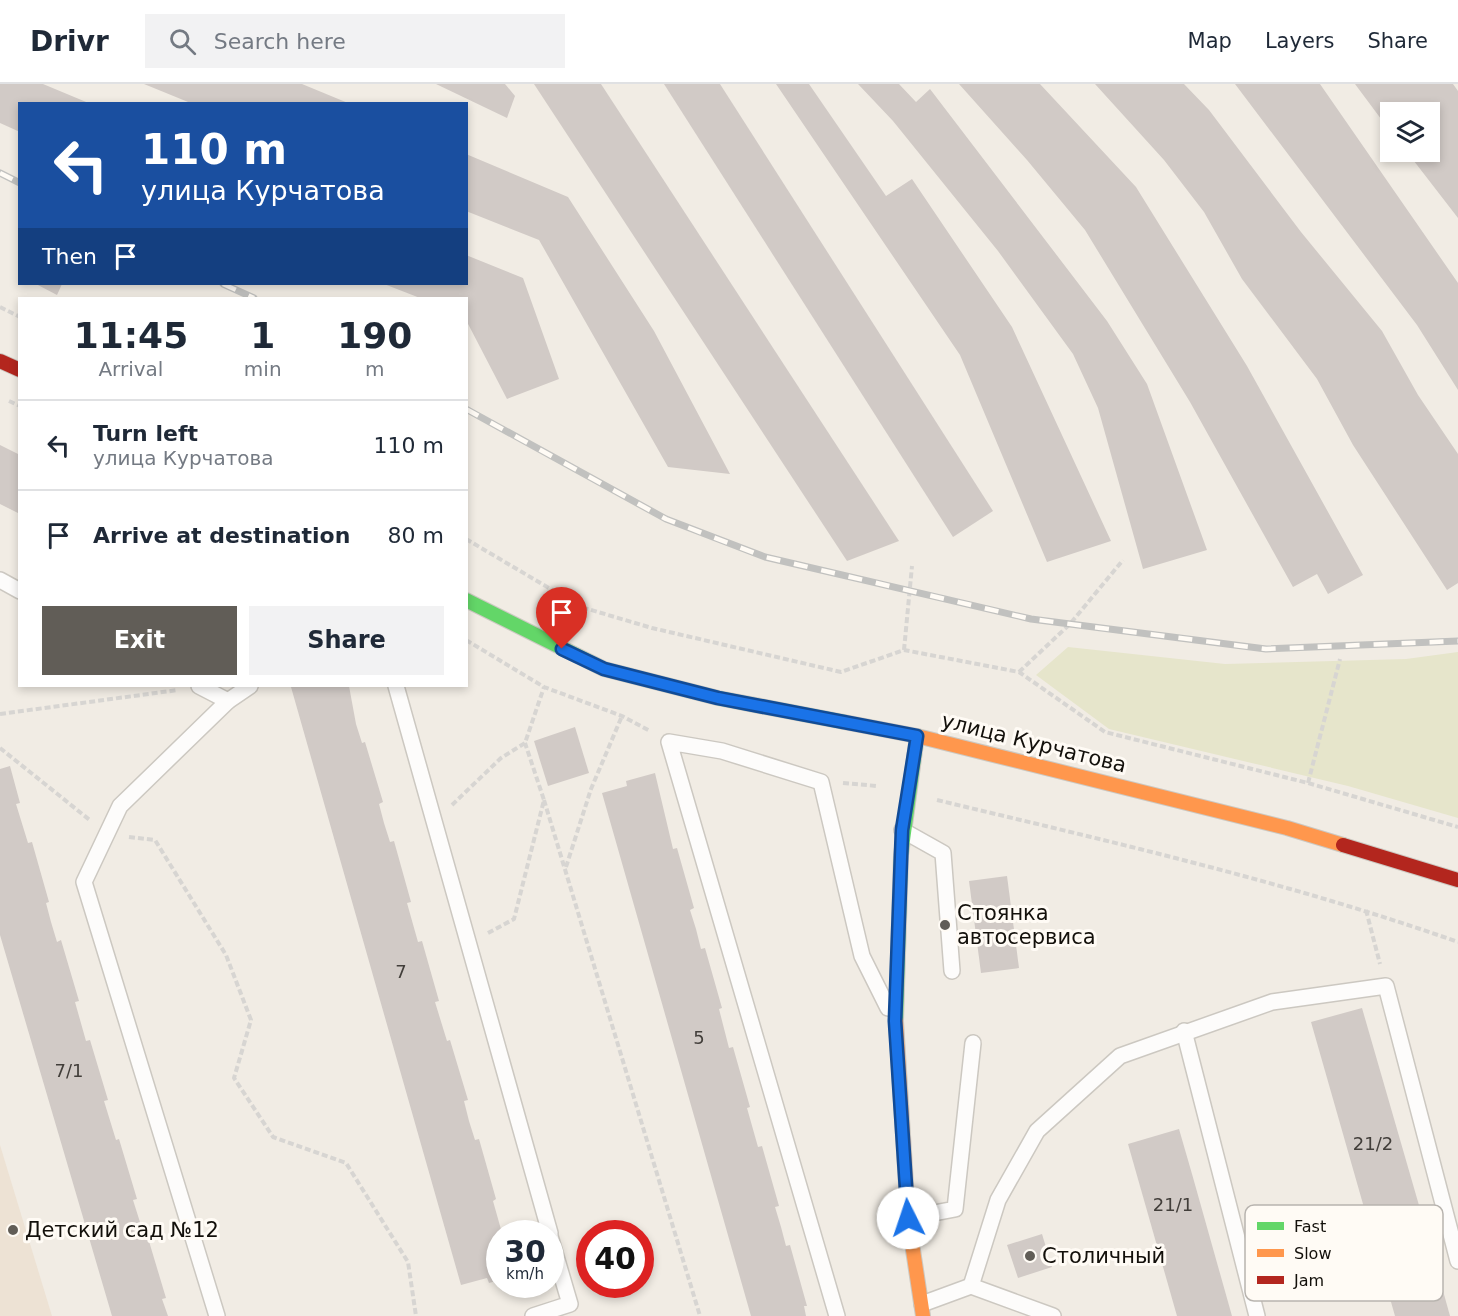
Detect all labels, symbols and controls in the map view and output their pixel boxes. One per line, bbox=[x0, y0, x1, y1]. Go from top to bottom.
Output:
search box bbox=[145, 14, 565, 68]
text: Drivr bbox=[30, 25, 109, 58]
icon: search bbox=[166, 25, 199, 58]
text: Search here bbox=[214, 29, 346, 54]
text: Map bbox=[1188, 29, 1232, 53]
text: Layers bbox=[1265, 29, 1334, 53]
text: Share bbox=[1367, 29, 1428, 53]
map controls bbox=[1380, 102, 1440, 162]
button: layers bbox=[1380, 102, 1440, 162]
text: 110 m bbox=[141, 125, 287, 174]
icon: left bbox=[42, 126, 120, 204]
text: улица Курчатова bbox=[141, 175, 385, 206]
icon: arrive bbox=[109, 240, 142, 273]
text: Then bbox=[42, 244, 97, 269]
text: 11:45 bbox=[74, 315, 188, 356]
text: 1 bbox=[250, 315, 275, 356]
text: 190 bbox=[337, 315, 412, 356]
text: Arrival bbox=[98, 357, 163, 381]
text: min bbox=[244, 357, 282, 381]
text: m bbox=[365, 357, 385, 381]
text: Turn left bbox=[93, 421, 198, 446]
icon: left bbox=[42, 429, 75, 462]
text: 110 m bbox=[374, 433, 444, 458]
text: улица Курчатова bbox=[93, 446, 274, 470]
icon: arrive bbox=[42, 519, 75, 552]
text: Arrive at destination bbox=[93, 523, 350, 548]
text: 80 m bbox=[388, 523, 444, 548]
pin bbox=[536, 587, 587, 649]
icon: arrive bbox=[545, 596, 578, 629]
button: Exit bbox=[42, 606, 237, 675]
button: Share bbox=[249, 606, 444, 675]
street label: улица Курчатова bbox=[939, 708, 1129, 778]
place label: Стоянка автосервиса bbox=[957, 901, 1096, 949]
marker: Стоянка автосервиса bbox=[938, 918, 952, 932]
house number: 7 bbox=[395, 961, 407, 982]
house number: 5 bbox=[693, 1027, 705, 1048]
house number: 7/1 bbox=[55, 1060, 83, 1081]
house number: 21/2 bbox=[1353, 1133, 1393, 1154]
position arrow bbox=[876, 1186, 940, 1250]
house number: 21/1 bbox=[1153, 1194, 1193, 1215]
legend bbox=[1245, 1205, 1443, 1301]
text: Fast bbox=[1294, 1217, 1326, 1236]
place label: Детский сад №12 bbox=[25, 1218, 219, 1242]
speed limit sign: 40 bbox=[576, 1220, 654, 1298]
marker: Детский сад №12 bbox=[6, 1223, 20, 1237]
text: 30 bbox=[504, 1234, 546, 1269]
place label: Столичный bbox=[1042, 1244, 1165, 1268]
text: Slow bbox=[1294, 1244, 1331, 1263]
marker: Столичный bbox=[1023, 1249, 1037, 1263]
text: km/h bbox=[506, 1265, 544, 1283]
text: Jam bbox=[1293, 1271, 1324, 1290]

